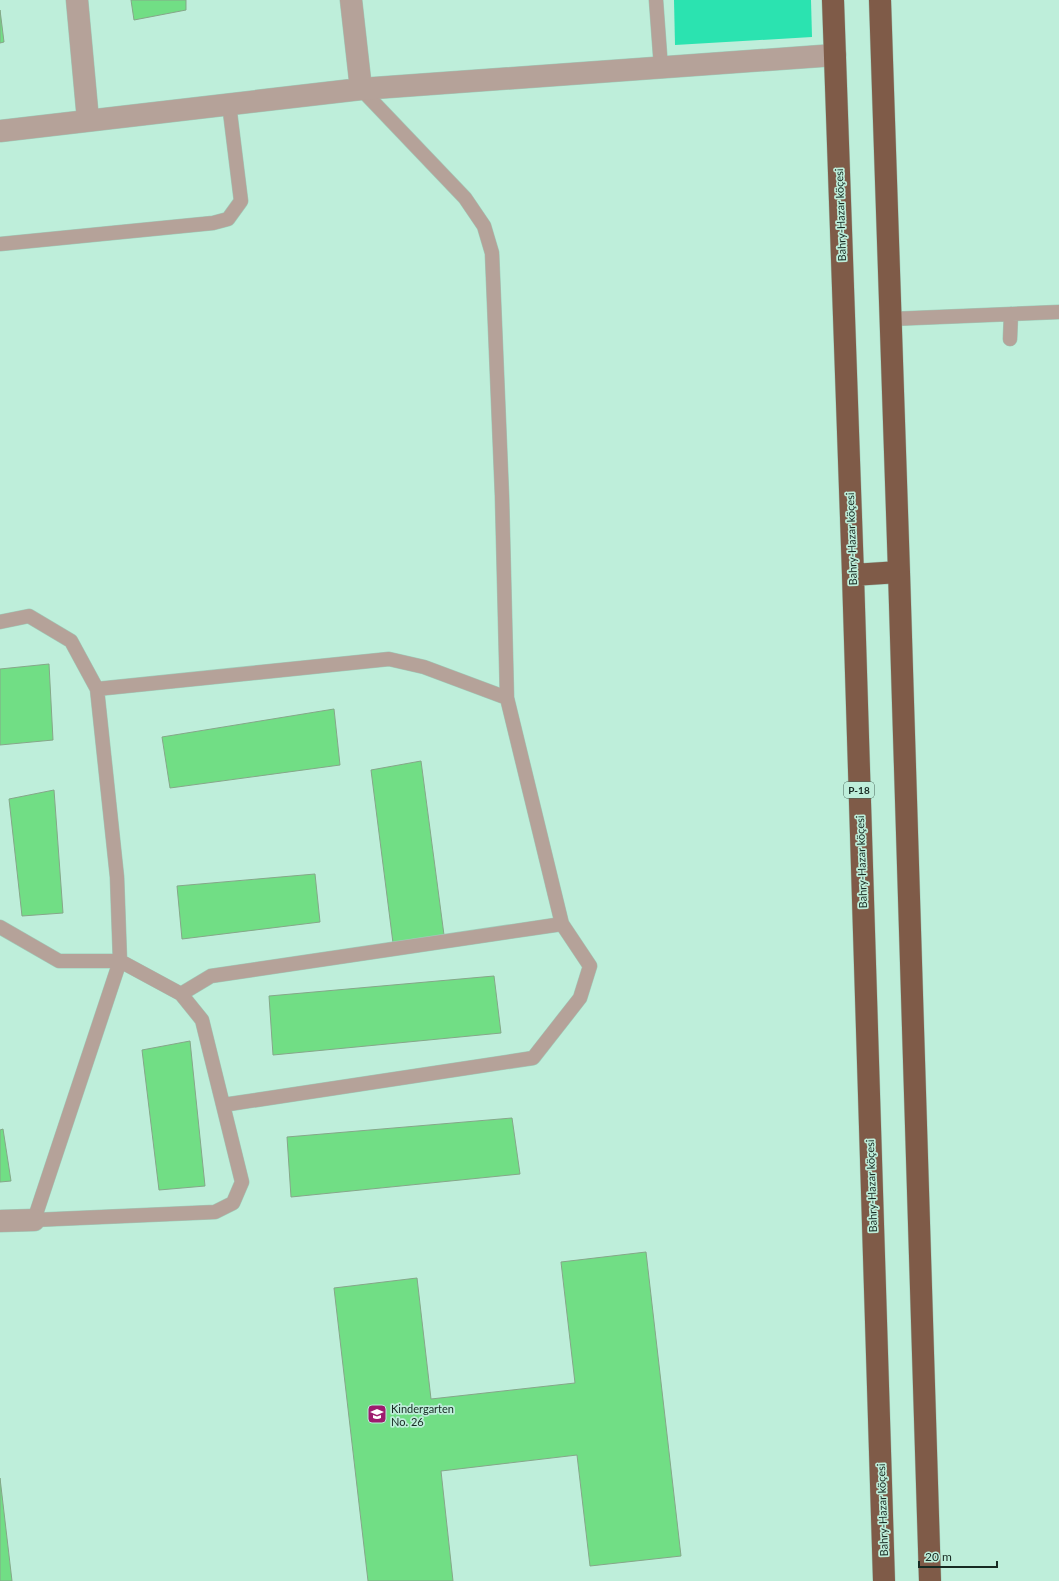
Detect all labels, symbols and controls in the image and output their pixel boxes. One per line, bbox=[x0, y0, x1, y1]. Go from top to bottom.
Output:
street label: Bahry-Hazar köçesi bbox=[832, 168, 848, 262]
street label: Bahry-Hazar köçesi bbox=[843, 492, 859, 586]
road number: P-18 bbox=[844, 782, 874, 798]
street label: Bahry-Hazar köçesi bbox=[853, 815, 869, 909]
street label: Bahry-Hazar köçesi bbox=[863, 1139, 879, 1233]
place label: Kindergarten No. 26 bbox=[391, 1402, 454, 1428]
school or university icon: Kindergarten No. 26 bbox=[366, 1403, 388, 1425]
street label: Bahry-Hazar köçesi bbox=[874, 1463, 890, 1557]
scale bar bbox=[919, 1543, 997, 1569]
text: 20 m bbox=[925, 1549, 952, 1564]

